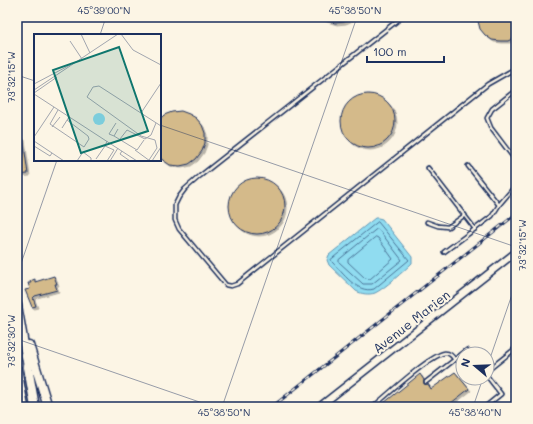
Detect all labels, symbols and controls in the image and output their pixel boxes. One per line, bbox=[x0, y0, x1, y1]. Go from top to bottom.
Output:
text: 45°39'00"N bbox=[78, 3, 130, 17]
text: 45°38'50"N bbox=[329, 3, 381, 17]
inset map bbox=[34, 34, 161, 161]
scale bar bbox=[367, 38, 444, 64]
text: 100 m bbox=[373, 43, 407, 59]
text: 73°32'15"W bbox=[4, 51, 18, 103]
text: 73°32'15"W bbox=[515, 219, 529, 271]
street label: Avenue Marien bbox=[369, 286, 453, 356]
text: 73°32'30"W bbox=[4, 314, 18, 368]
north arrow bbox=[455, 346, 495, 386]
text: N bbox=[457, 356, 474, 369]
text: 45°38'50"N bbox=[198, 405, 250, 419]
text: 45°38'40"N bbox=[449, 405, 501, 419]

